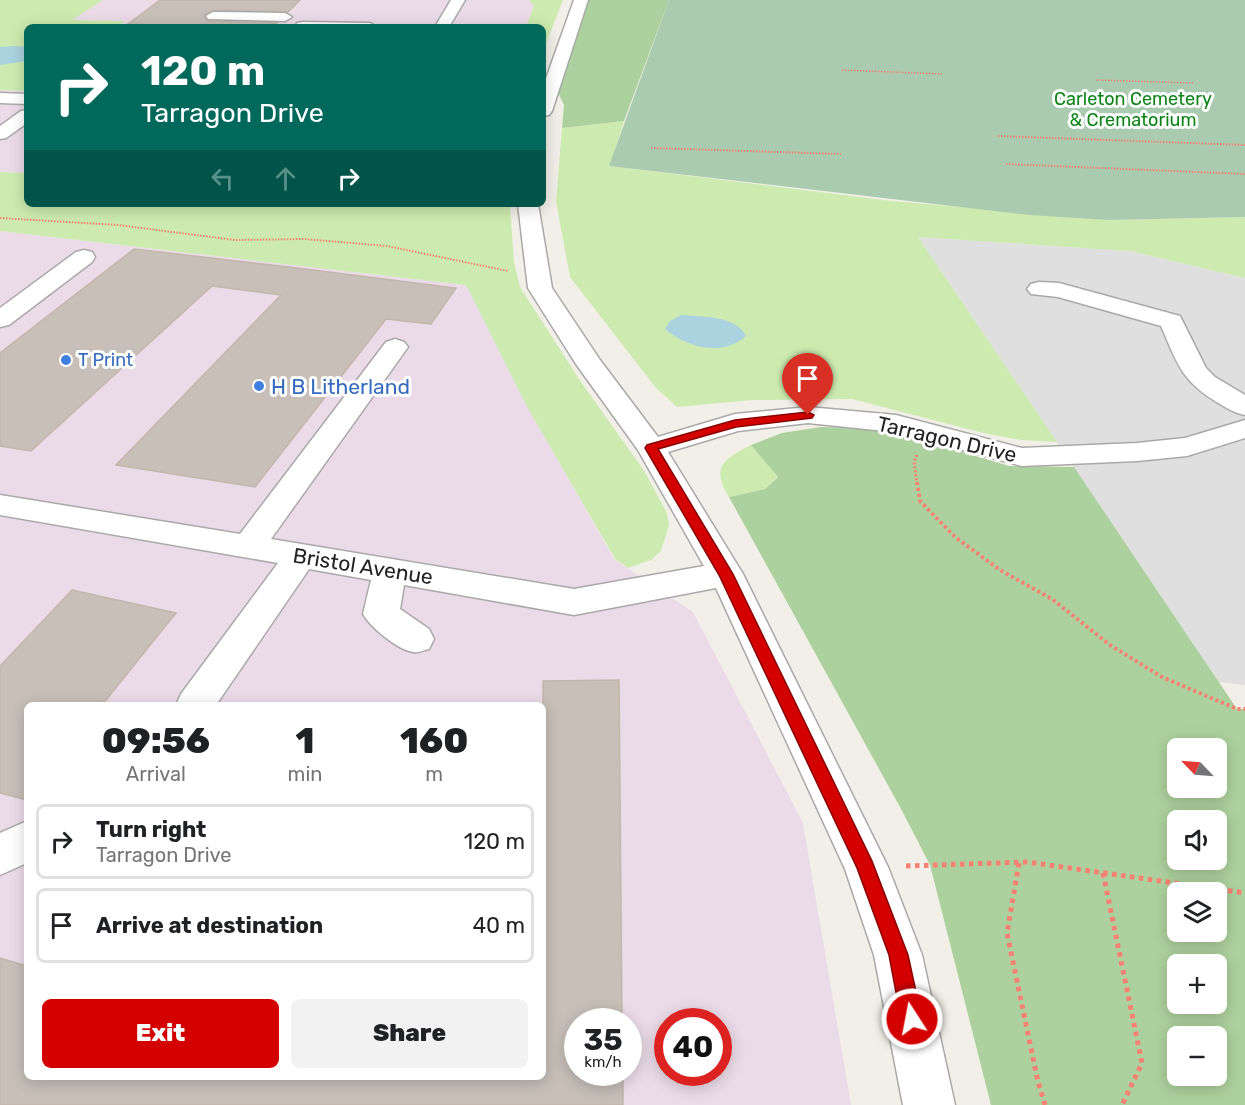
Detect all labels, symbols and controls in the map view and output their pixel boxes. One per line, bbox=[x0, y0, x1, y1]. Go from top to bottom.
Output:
text: 120 m bbox=[141, 46, 265, 96]
icon: right bbox=[42, 48, 120, 126]
park label: Carleton Cemetery & Crematorium bbox=[1054, 88, 1212, 131]
text: Tarragon Drive bbox=[141, 97, 324, 129]
icon: left bbox=[206, 162, 239, 195]
icon: ahead bbox=[269, 162, 302, 195]
icon: right bbox=[332, 162, 365, 195]
place label: T Print bbox=[78, 349, 133, 371]
marker: T Print bbox=[59, 353, 73, 367]
pin bbox=[782, 353, 833, 415]
icon: arrive bbox=[791, 362, 824, 395]
place label: H B Litherland bbox=[271, 374, 410, 399]
marker: H B Litherland bbox=[252, 379, 266, 393]
street label: Tarragon Drive bbox=[875, 411, 1019, 467]
street label: Bristol Avenue bbox=[291, 543, 435, 589]
text: 09:56 bbox=[102, 719, 210, 762]
text: 1 bbox=[295, 719, 314, 762]
text: 160 bbox=[400, 719, 468, 762]
north arrow bbox=[1167, 738, 1227, 798]
map controls bbox=[1167, 738, 1227, 1086]
text: Arrival bbox=[126, 762, 186, 786]
text: min bbox=[288, 762, 322, 786]
text: m bbox=[425, 762, 443, 786]
button: sound bbox=[1167, 810, 1227, 870]
text: Turn right bbox=[96, 816, 206, 843]
icon: right bbox=[45, 825, 78, 858]
text: 120 m bbox=[464, 828, 525, 855]
text: Tarragon Drive bbox=[96, 843, 231, 867]
button: layers bbox=[1167, 882, 1227, 942]
icon: arrive bbox=[45, 909, 78, 942]
text: Arrive at destination bbox=[96, 912, 323, 939]
text: 40 m bbox=[472, 912, 525, 939]
button: + bbox=[1167, 954, 1227, 1014]
position arrow bbox=[880, 987, 944, 1051]
button: Exit bbox=[42, 999, 279, 1068]
button: Share bbox=[291, 999, 528, 1068]
speed limit sign: 40 bbox=[654, 1008, 732, 1086]
text: 35 bbox=[583, 1022, 623, 1058]
button: − bbox=[1167, 1026, 1227, 1086]
text: km/h bbox=[584, 1053, 622, 1071]

